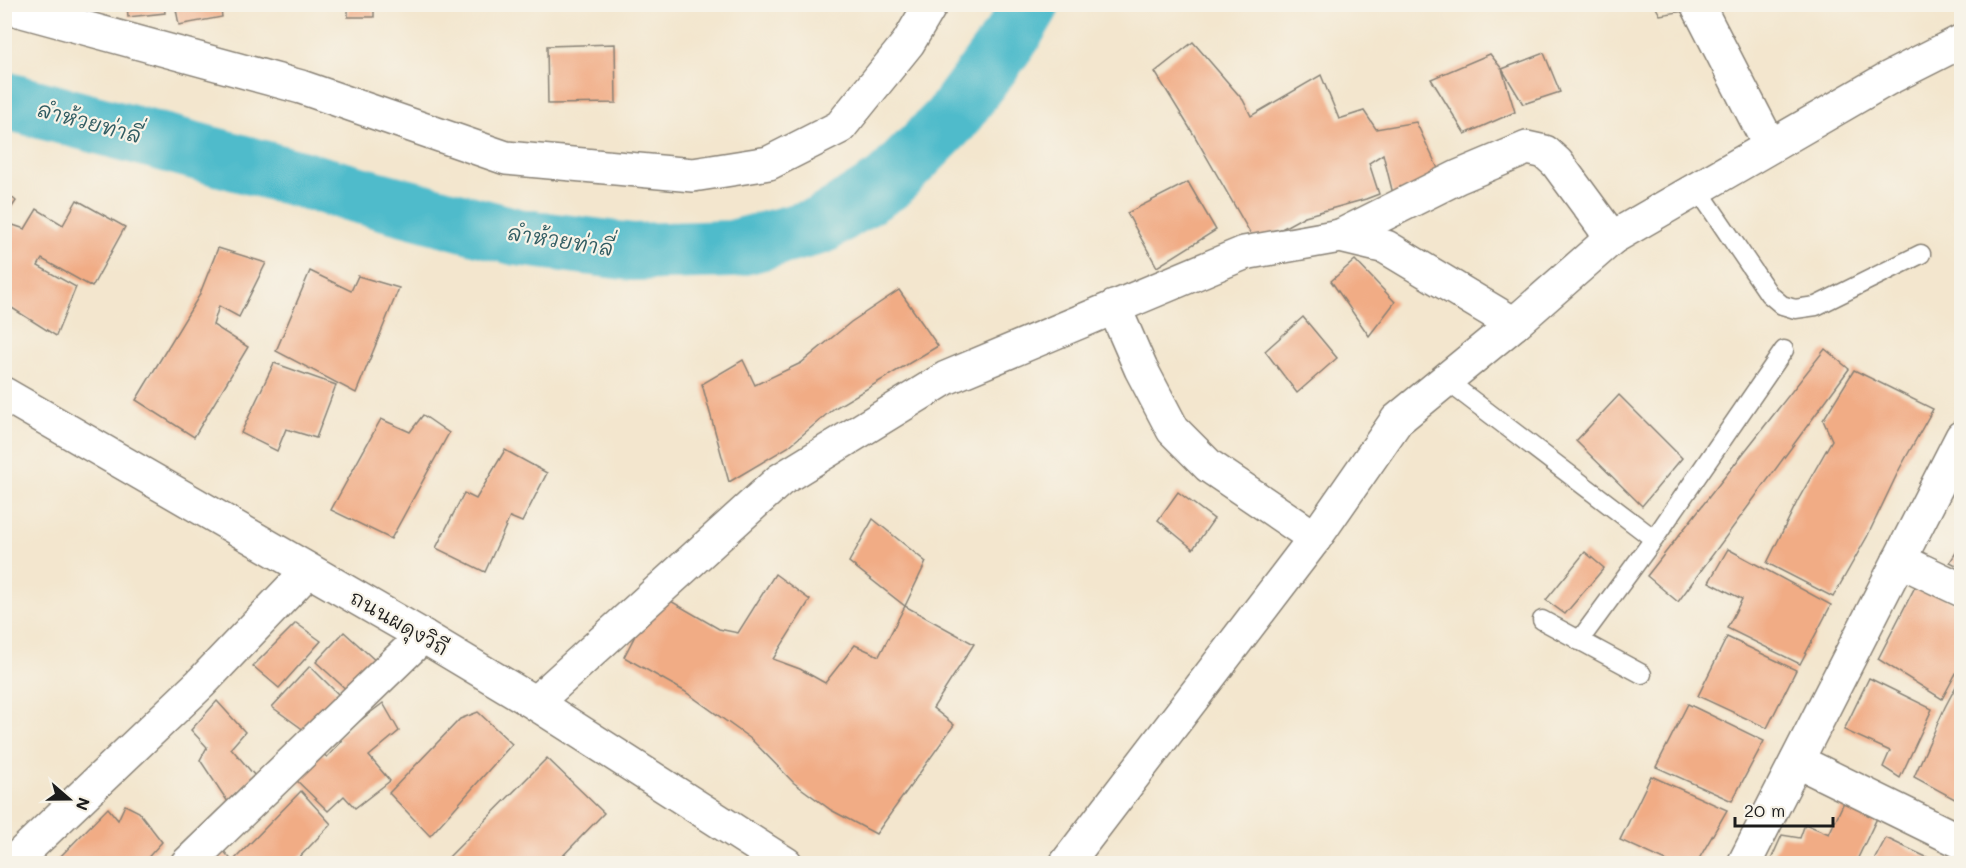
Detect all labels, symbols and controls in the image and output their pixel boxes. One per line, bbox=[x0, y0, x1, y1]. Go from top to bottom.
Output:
water label: ลำห้วยท่าลี่ bbox=[34, 89, 148, 149]
water label: ลำห้วยท่าลี่ bbox=[505, 212, 618, 262]
street label: ถนนผดุงวิถี bbox=[344, 584, 453, 664]
north arrow bbox=[39, 769, 99, 829]
scale bar bbox=[1735, 790, 1832, 828]
text: N bbox=[72, 795, 96, 814]
text: 20 m bbox=[1744, 798, 1785, 822]

